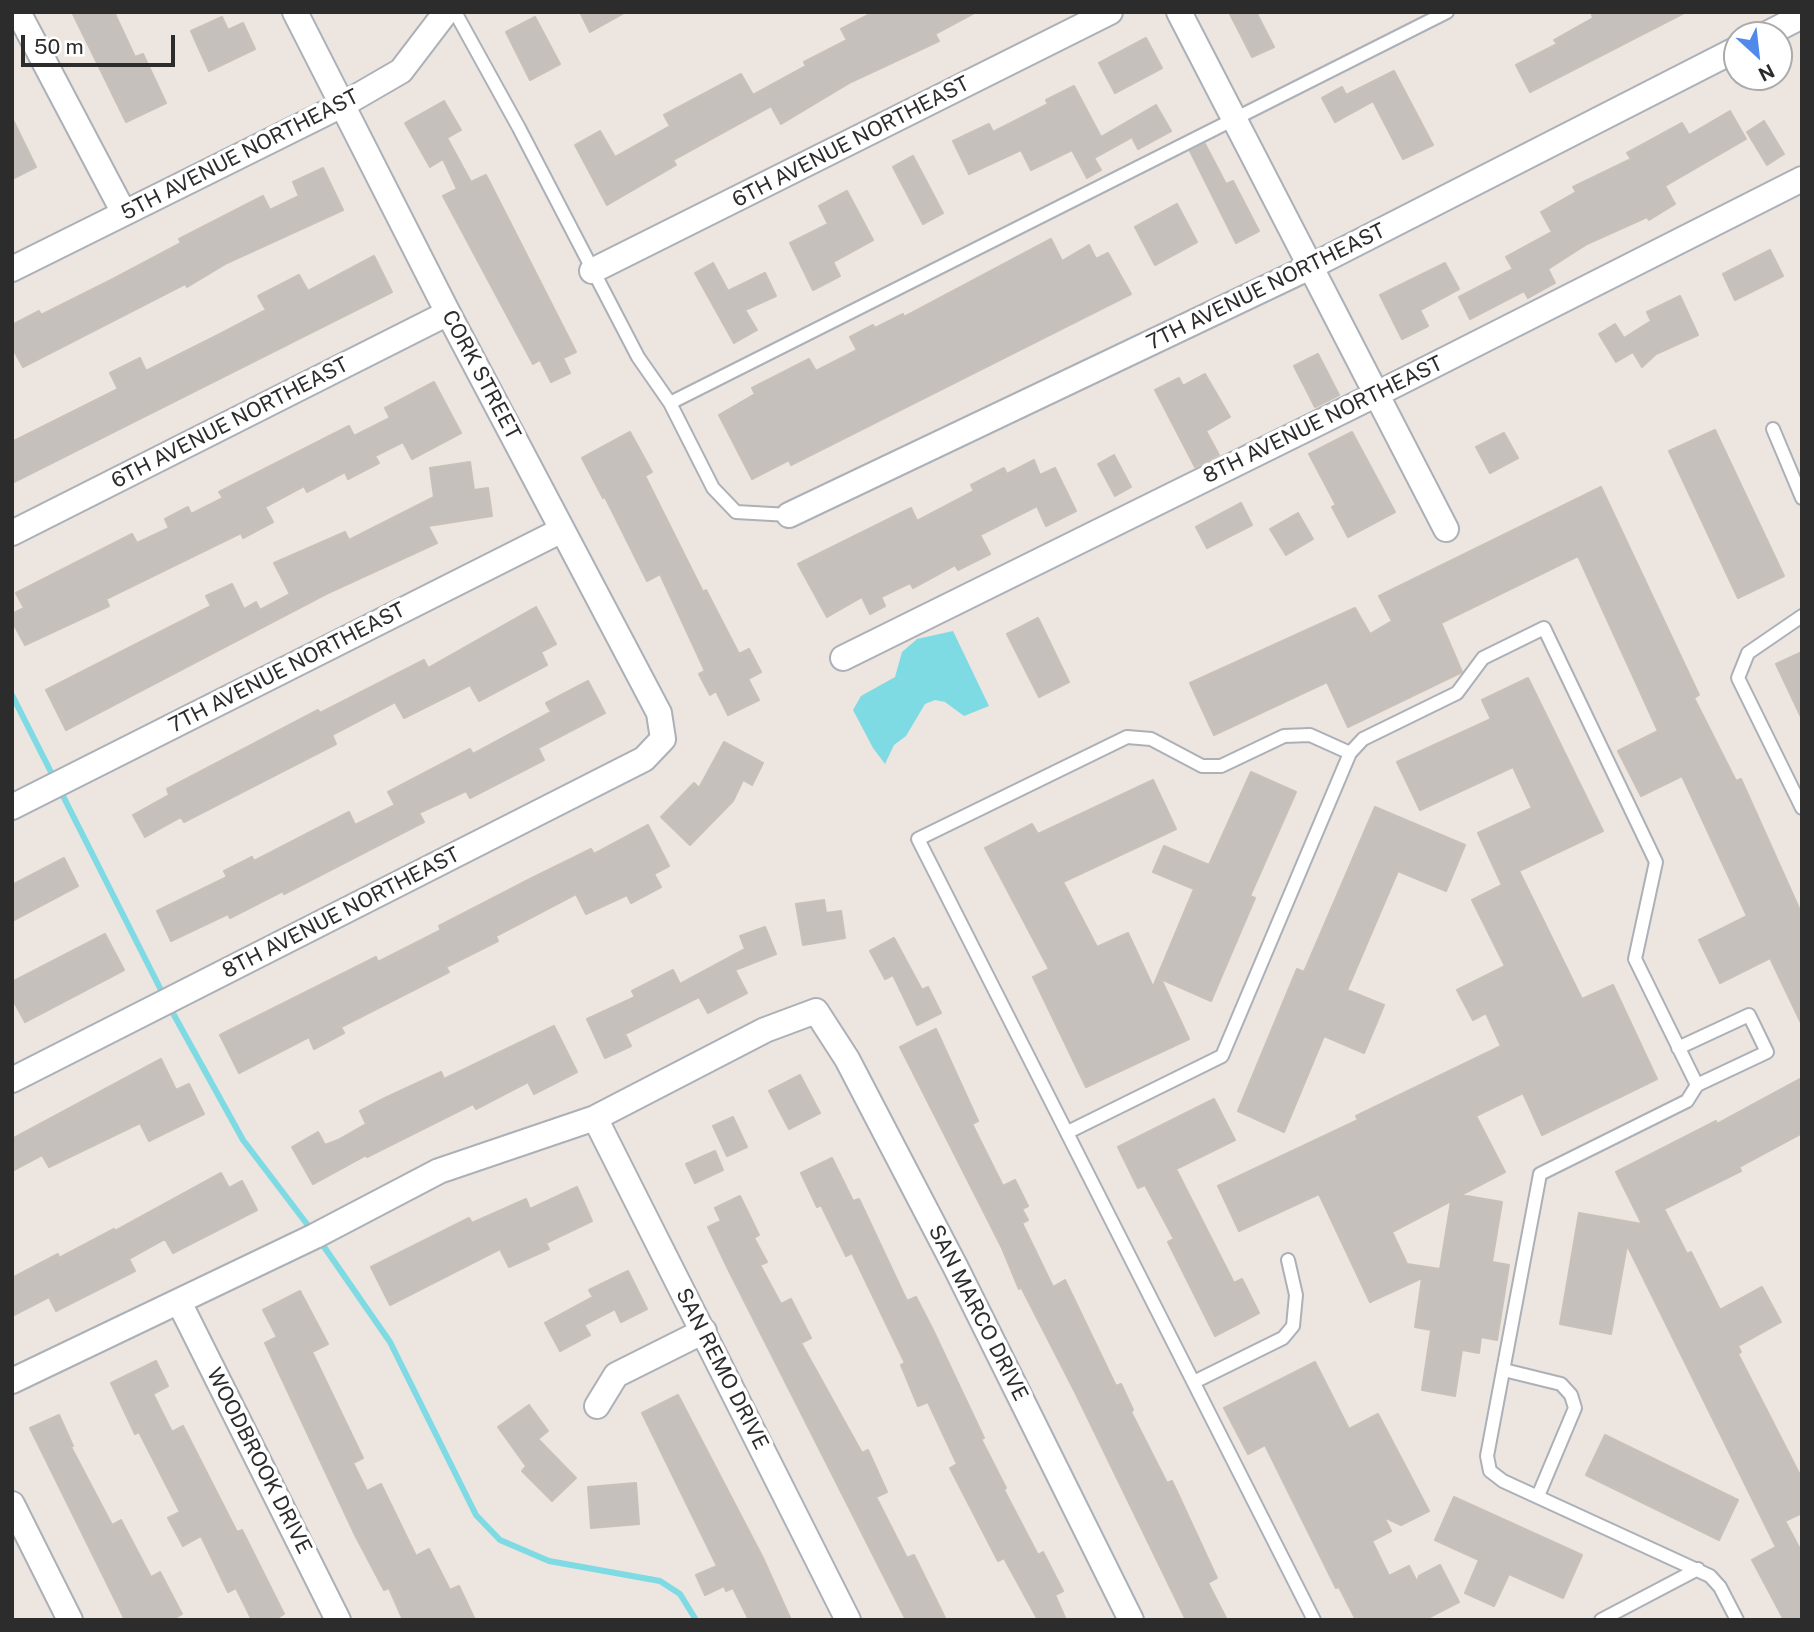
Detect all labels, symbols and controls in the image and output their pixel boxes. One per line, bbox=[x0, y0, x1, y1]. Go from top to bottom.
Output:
scale bar bbox=[24, 21, 178, 65]
north arrow bbox=[1723, 21, 1793, 91]
text: 50 m bbox=[34, 34, 84, 59]
text: N bbox=[1755, 60, 1778, 86]
street label: 6TH AVENUE NORTHEAST bbox=[728, 71, 974, 213]
street label: 5TH AVENUE NORTHEAST bbox=[117, 84, 363, 226]
street label: 7TH AVENUE NORTHEAST bbox=[1143, 218, 1389, 356]
street label: CORK STREET bbox=[436, 306, 526, 444]
street label: 8TH AVENUE NORTHEAST bbox=[1199, 351, 1447, 489]
street label: 6TH AVENUE NORTHEAST bbox=[107, 352, 353, 494]
street label: 7TH AVENUE NORTHEAST bbox=[165, 597, 409, 739]
street label: 8TH AVENUE NORTHEAST bbox=[218, 842, 464, 984]
street label: SAN MARCO DRIVE bbox=[923, 1221, 1033, 1405]
street label: SAN REMO DRIVE bbox=[670, 1284, 774, 1454]
street label: WOODBROOK DRIVE bbox=[201, 1364, 317, 1558]

